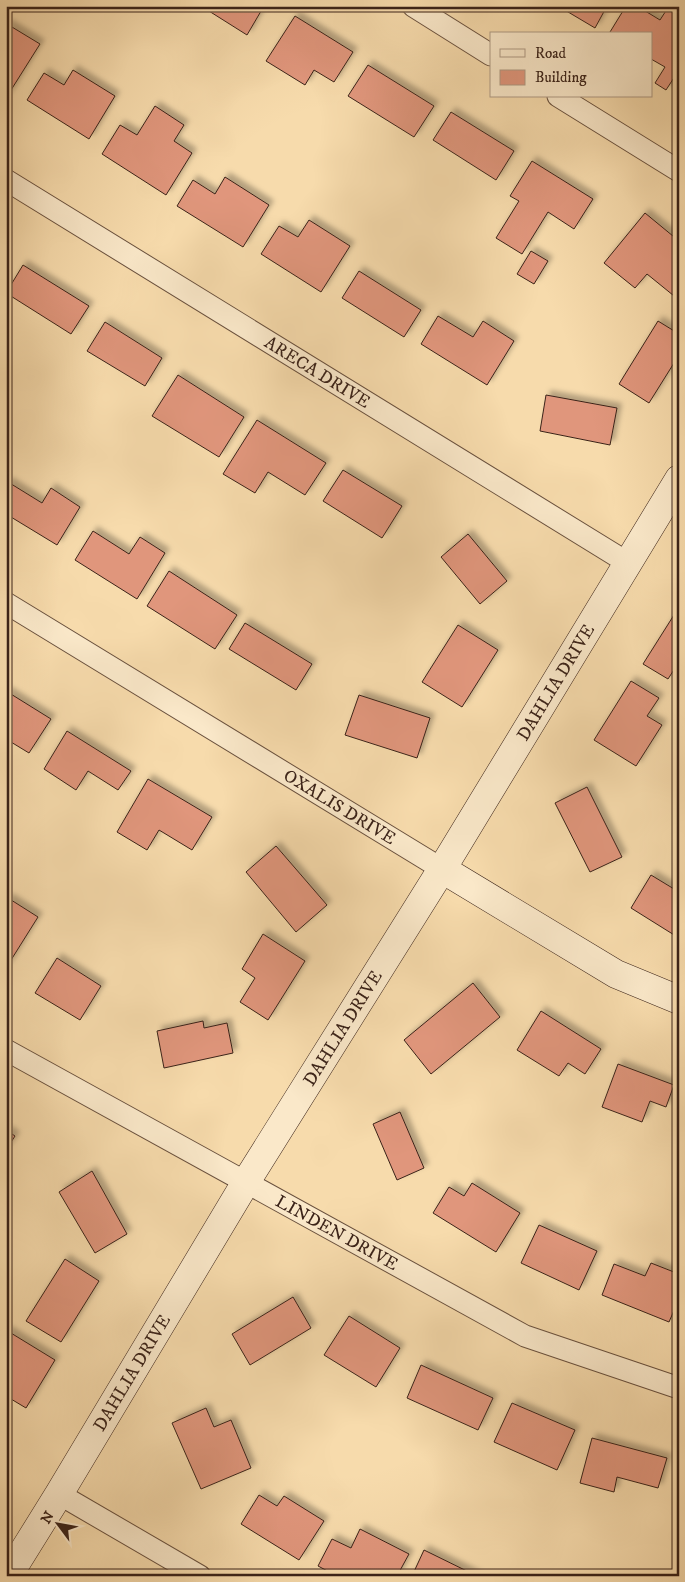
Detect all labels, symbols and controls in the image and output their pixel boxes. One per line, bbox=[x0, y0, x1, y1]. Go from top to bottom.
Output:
legend bbox=[490, 32, 652, 98]
text: Road bbox=[535, 44, 567, 63]
text: Building bbox=[535, 68, 587, 87]
street label: ARECA DRIVE bbox=[260, 332, 374, 414]
street label: DAHLIA DRIVE bbox=[513, 620, 600, 745]
street label: OXALIS DRIVE bbox=[279, 765, 400, 850]
street label: DAHLIA DRIVE bbox=[299, 966, 388, 1090]
street label: LINDEN DRIVE bbox=[271, 1191, 402, 1276]
street label: DAHLIA DRIVE bbox=[89, 1311, 176, 1436]
north arrow bbox=[32, 1500, 82, 1550]
text: N bbox=[37, 1508, 59, 1527]

